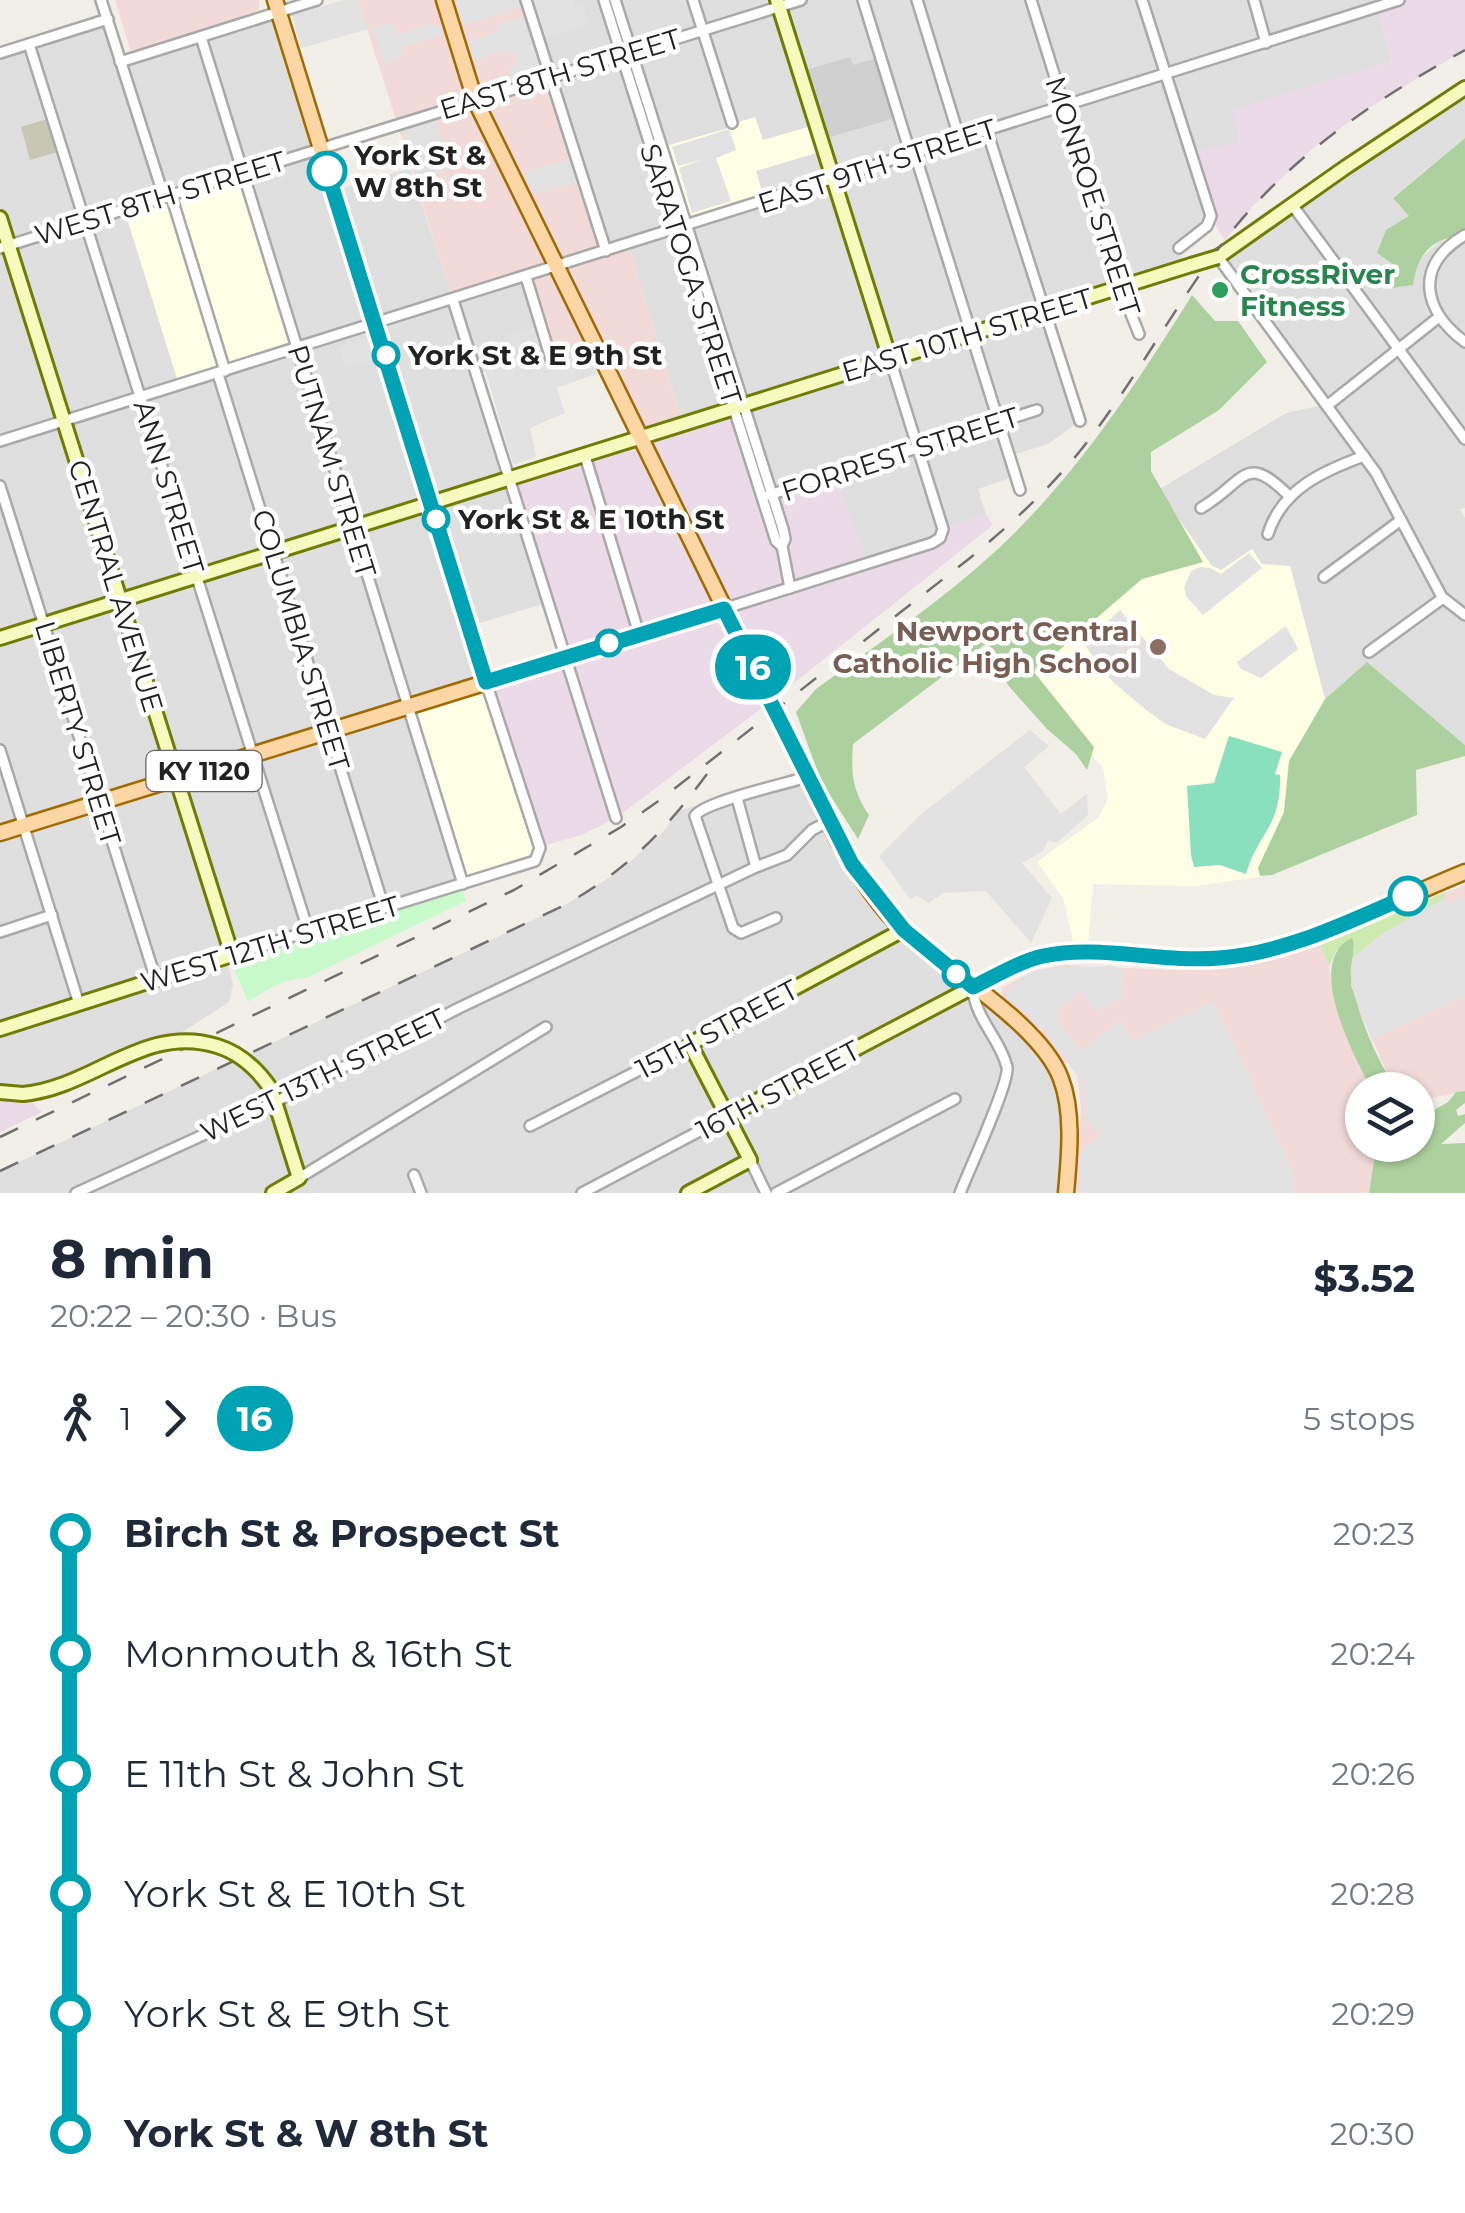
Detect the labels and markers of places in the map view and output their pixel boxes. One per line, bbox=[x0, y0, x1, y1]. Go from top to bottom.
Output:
place label: York St & W 8th St bbox=[353, 138, 486, 204]
marker: York St & W 8th St bbox=[308, 152, 346, 190]
place label: CrossRiver Fitness bbox=[1240, 257, 1395, 323]
marker: CrossRiver Fitness bbox=[1209, 279, 1231, 301]
place label: York St & E 9th St bbox=[407, 338, 662, 372]
marker: York St & E 9th St bbox=[373, 342, 399, 368]
place label: York St & E 10th St bbox=[457, 502, 725, 536]
marker: York St & E 10th St bbox=[423, 506, 449, 532]
place label: Newport Central Catholic High School bbox=[832, 614, 1138, 680]
unlabelled marker bbox=[596, 630, 622, 656]
marker: Newport Central Catholic High School bbox=[1147, 636, 1169, 658]
unlabelled marker bbox=[1389, 877, 1427, 915]
unlabelled marker bbox=[943, 961, 969, 987]

